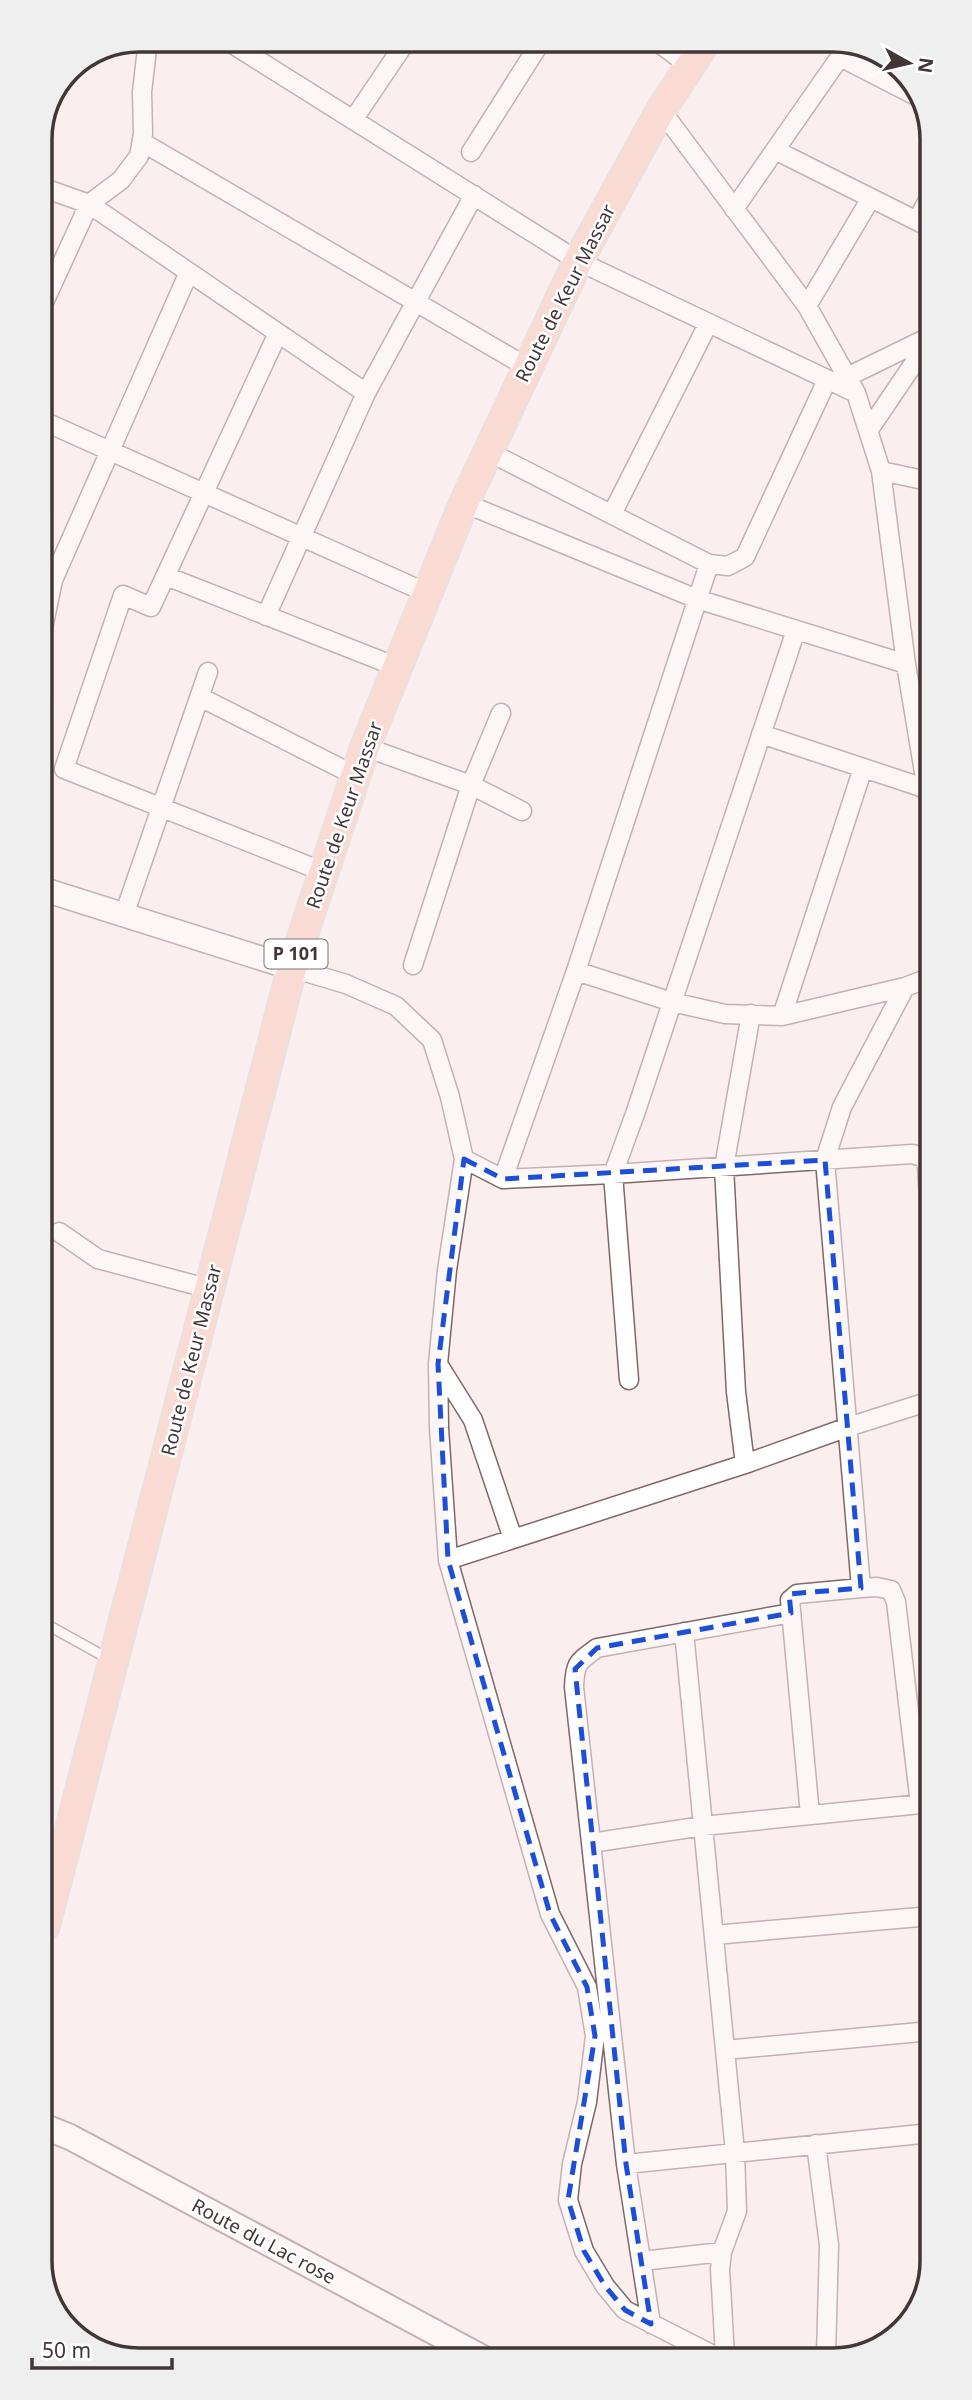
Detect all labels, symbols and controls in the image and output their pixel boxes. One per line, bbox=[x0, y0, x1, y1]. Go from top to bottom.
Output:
north arrow bbox=[874, 28, 944, 98]
text: N bbox=[912, 56, 940, 75]
street label: Route de Keur Massar bbox=[509, 199, 621, 386]
street label: Route de Keur Massar bbox=[300, 718, 388, 912]
road number: P 101 bbox=[264, 939, 328, 968]
street label: Route de Keur Massar bbox=[155, 1261, 227, 1458]
street label: Route du Lac rose bbox=[188, 2192, 340, 2290]
scale bar bbox=[32, 2326, 172, 2370]
text: 50 m bbox=[42, 2336, 91, 2364]

